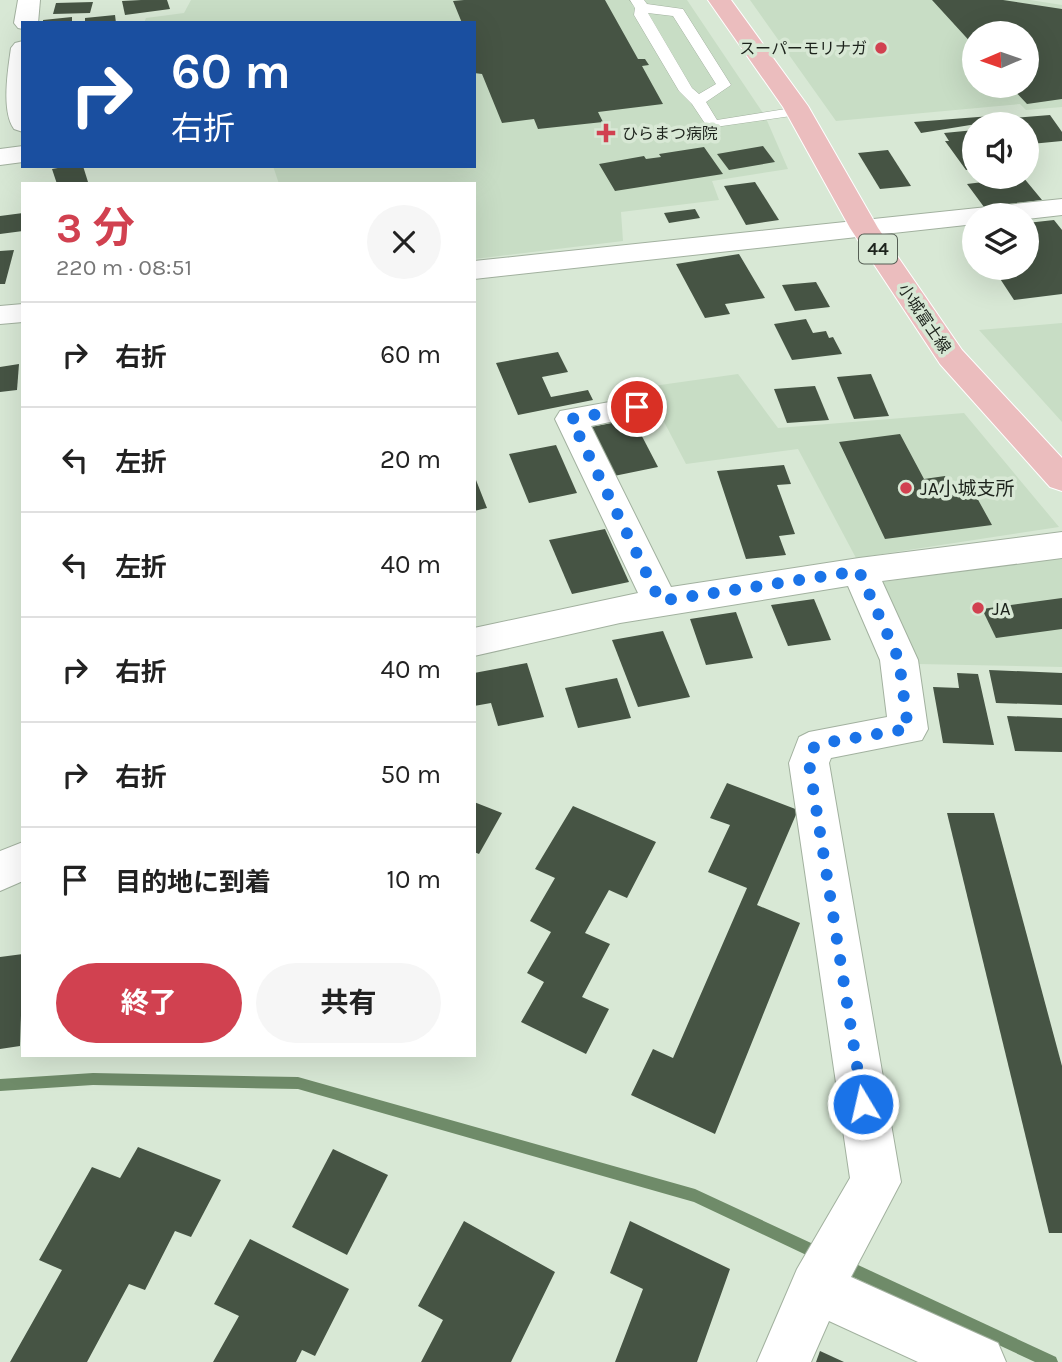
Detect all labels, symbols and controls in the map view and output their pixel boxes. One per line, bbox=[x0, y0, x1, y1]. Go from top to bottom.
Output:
north arrow bbox=[962, 21, 1040, 98]
map controls bbox=[962, 21, 1039, 280]
place label: スーパーモリナガ bbox=[739, 39, 867, 58]
marker: スーパーモリナガ bbox=[873, 40, 889, 56]
text: 60 m bbox=[171, 43, 291, 100]
icon: right bbox=[56, 49, 147, 140]
text: 右折 bbox=[171, 110, 235, 147]
button: sound bbox=[962, 112, 1039, 189]
marker: ひらまつ病院 bbox=[596, 123, 616, 143]
place label: ひらまつ病院 bbox=[622, 124, 718, 143]
text: 3 分 bbox=[56, 203, 135, 253]
button: layers bbox=[962, 203, 1039, 280]
button: close bbox=[367, 205, 441, 279]
road number: 44 bbox=[859, 234, 897, 264]
text: 220 m · 08:51 bbox=[56, 254, 192, 281]
street label: 小城富士線 bbox=[894, 280, 955, 357]
icon: right bbox=[56, 336, 94, 374]
text: 60 m bbox=[380, 339, 441, 370]
text: 右折 bbox=[115, 342, 167, 373]
pin bbox=[607, 377, 667, 437]
icon: arrive bbox=[618, 388, 656, 426]
icon: left bbox=[56, 441, 94, 479]
text: 20 m bbox=[380, 444, 441, 475]
text: 左折 bbox=[115, 447, 167, 478]
place label: JA小城支所 bbox=[920, 478, 1015, 500]
marker: JA小城支所 bbox=[898, 480, 914, 496]
icon: left bbox=[56, 546, 94, 584]
text: 40 m bbox=[381, 549, 441, 580]
text: 左折 bbox=[115, 552, 167, 583]
place label: JA bbox=[992, 598, 1011, 620]
marker: JA bbox=[970, 600, 986, 616]
icon: right bbox=[56, 651, 94, 689]
text: 40 m bbox=[381, 654, 441, 685]
text: 右折 bbox=[115, 657, 167, 688]
icon: right bbox=[56, 756, 94, 794]
text: 50 m bbox=[380, 759, 441, 790]
text: 右折 bbox=[115, 762, 167, 793]
icon: arrive bbox=[56, 861, 94, 899]
text: 10 m bbox=[386, 864, 441, 895]
text: 目的地に到着 bbox=[115, 867, 271, 898]
button: 終了 bbox=[56, 963, 242, 1043]
button: 共有 bbox=[256, 963, 441, 1043]
position arrow bbox=[826, 1067, 900, 1141]

